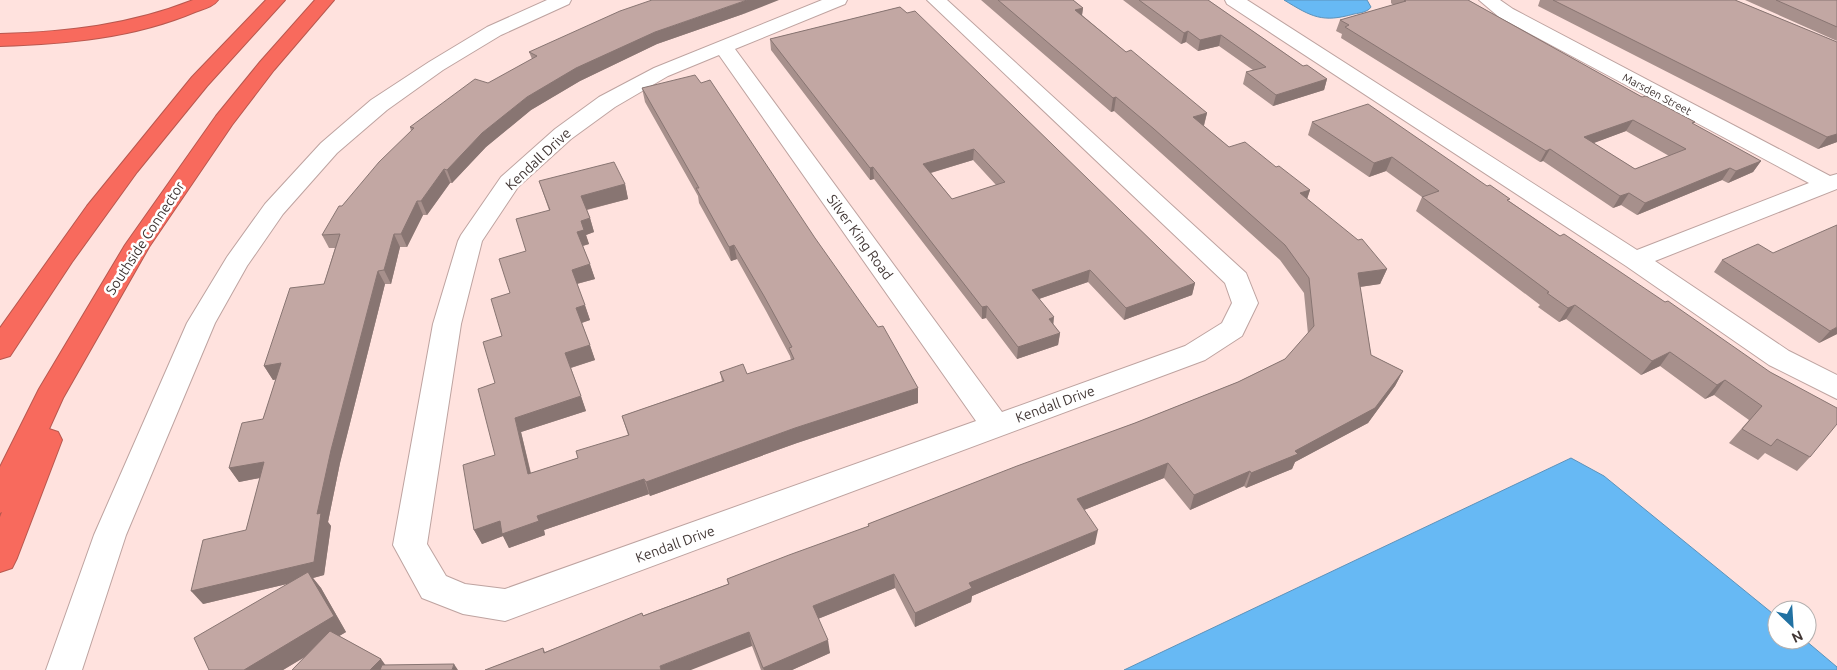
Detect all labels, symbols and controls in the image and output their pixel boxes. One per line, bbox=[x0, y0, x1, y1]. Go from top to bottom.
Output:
street label: Marsden Street bbox=[1621, 71, 1694, 117]
street label: Kendall Drive bbox=[502, 125, 574, 193]
street label: Southside Connector bbox=[102, 178, 188, 298]
street label: Silver King Road bbox=[824, 191, 896, 283]
street label: Kendall Drive bbox=[1013, 382, 1097, 426]
street label: Kendall Drive bbox=[633, 522, 717, 566]
north arrow bbox=[1767, 600, 1817, 650]
text: N bbox=[1789, 627, 1806, 646]

